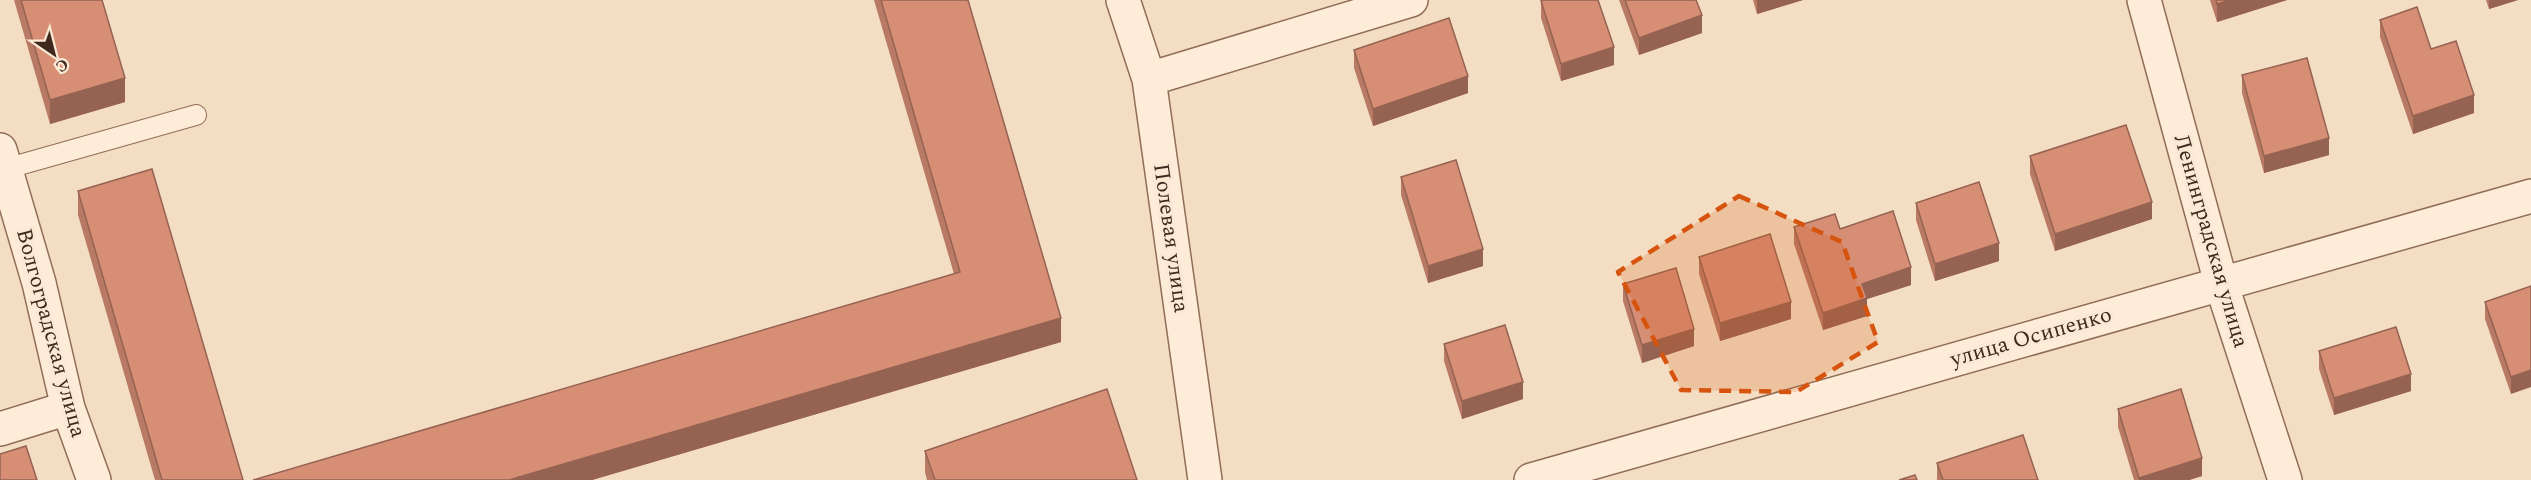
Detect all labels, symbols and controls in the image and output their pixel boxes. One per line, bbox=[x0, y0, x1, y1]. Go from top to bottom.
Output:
north arrow bbox=[24, 24, 84, 84]
text: С bbox=[50, 52, 74, 79]
street label: Ленинградская улица bbox=[2165, 130, 2257, 352]
street label: Полевая улица bbox=[1144, 161, 1198, 315]
street label: Волгоградская улица bbox=[7, 225, 95, 441]
street label: улица Осипенко bbox=[1945, 298, 2116, 376]

